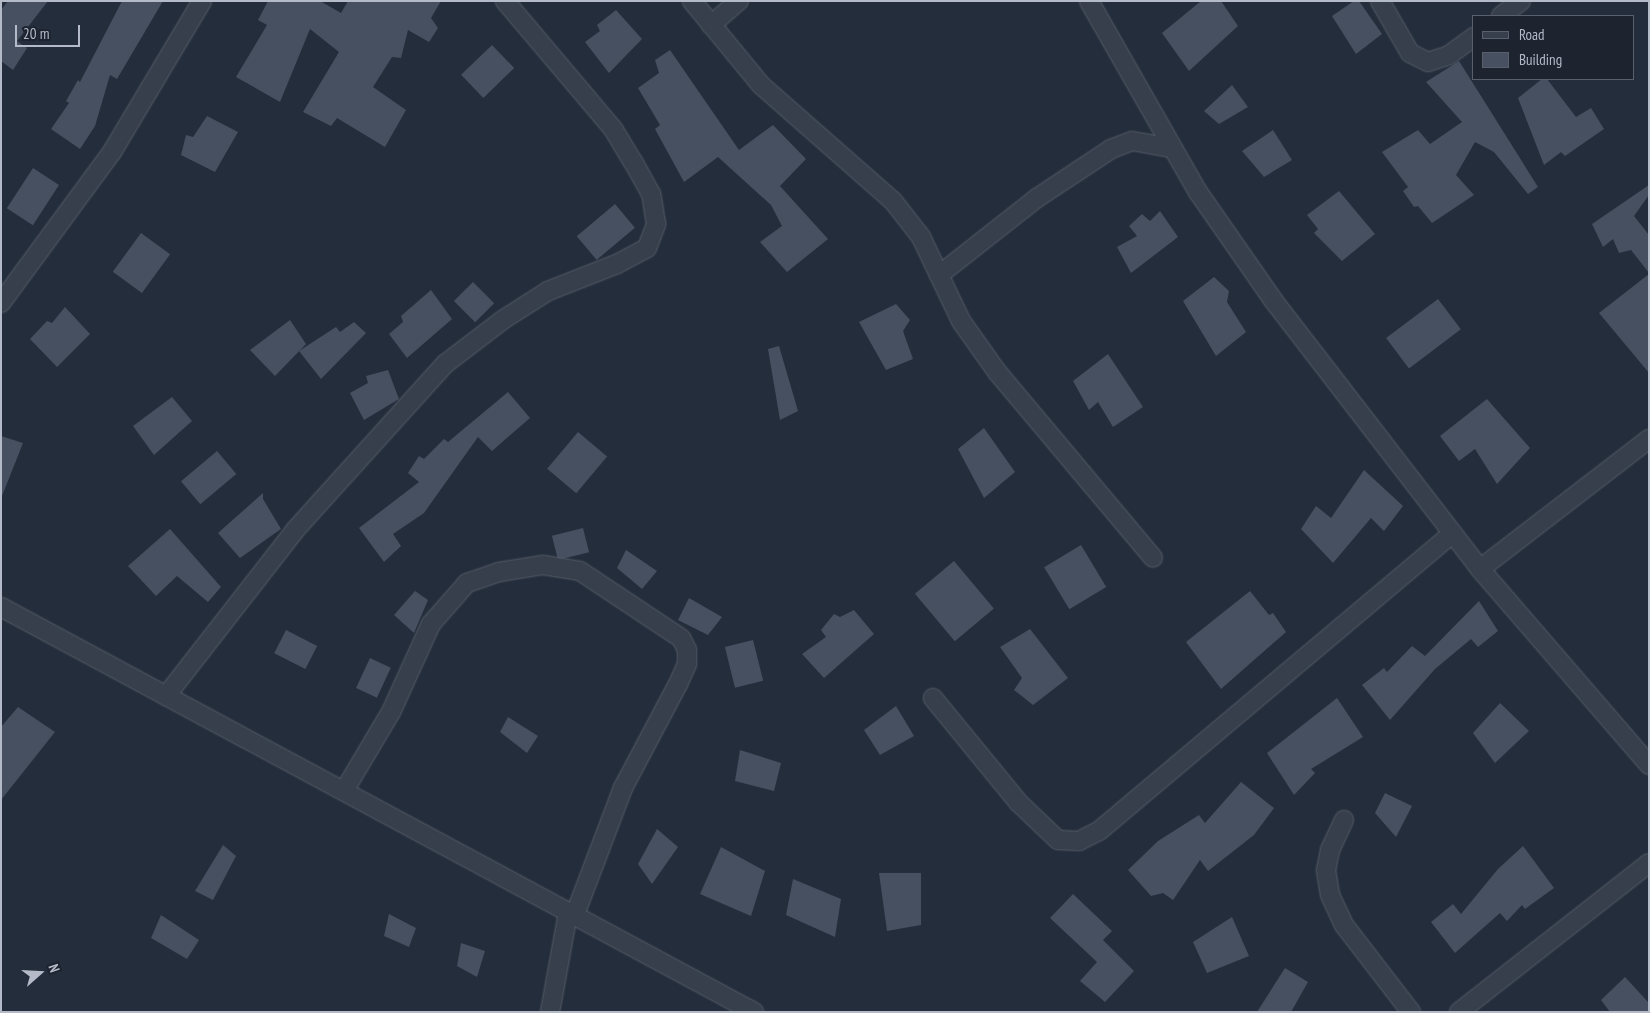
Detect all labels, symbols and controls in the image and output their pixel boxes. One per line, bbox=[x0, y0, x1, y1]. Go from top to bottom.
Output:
scale bar bbox=[18, 15, 82, 47]
legend bbox=[1472, 15, 1635, 80]
text: 20 m bbox=[23, 24, 49, 43]
text: Road bbox=[1519, 25, 1545, 44]
text: Building bbox=[1519, 50, 1562, 69]
north arrow bbox=[15, 948, 65, 998]
text: N bbox=[44, 962, 64, 975]

